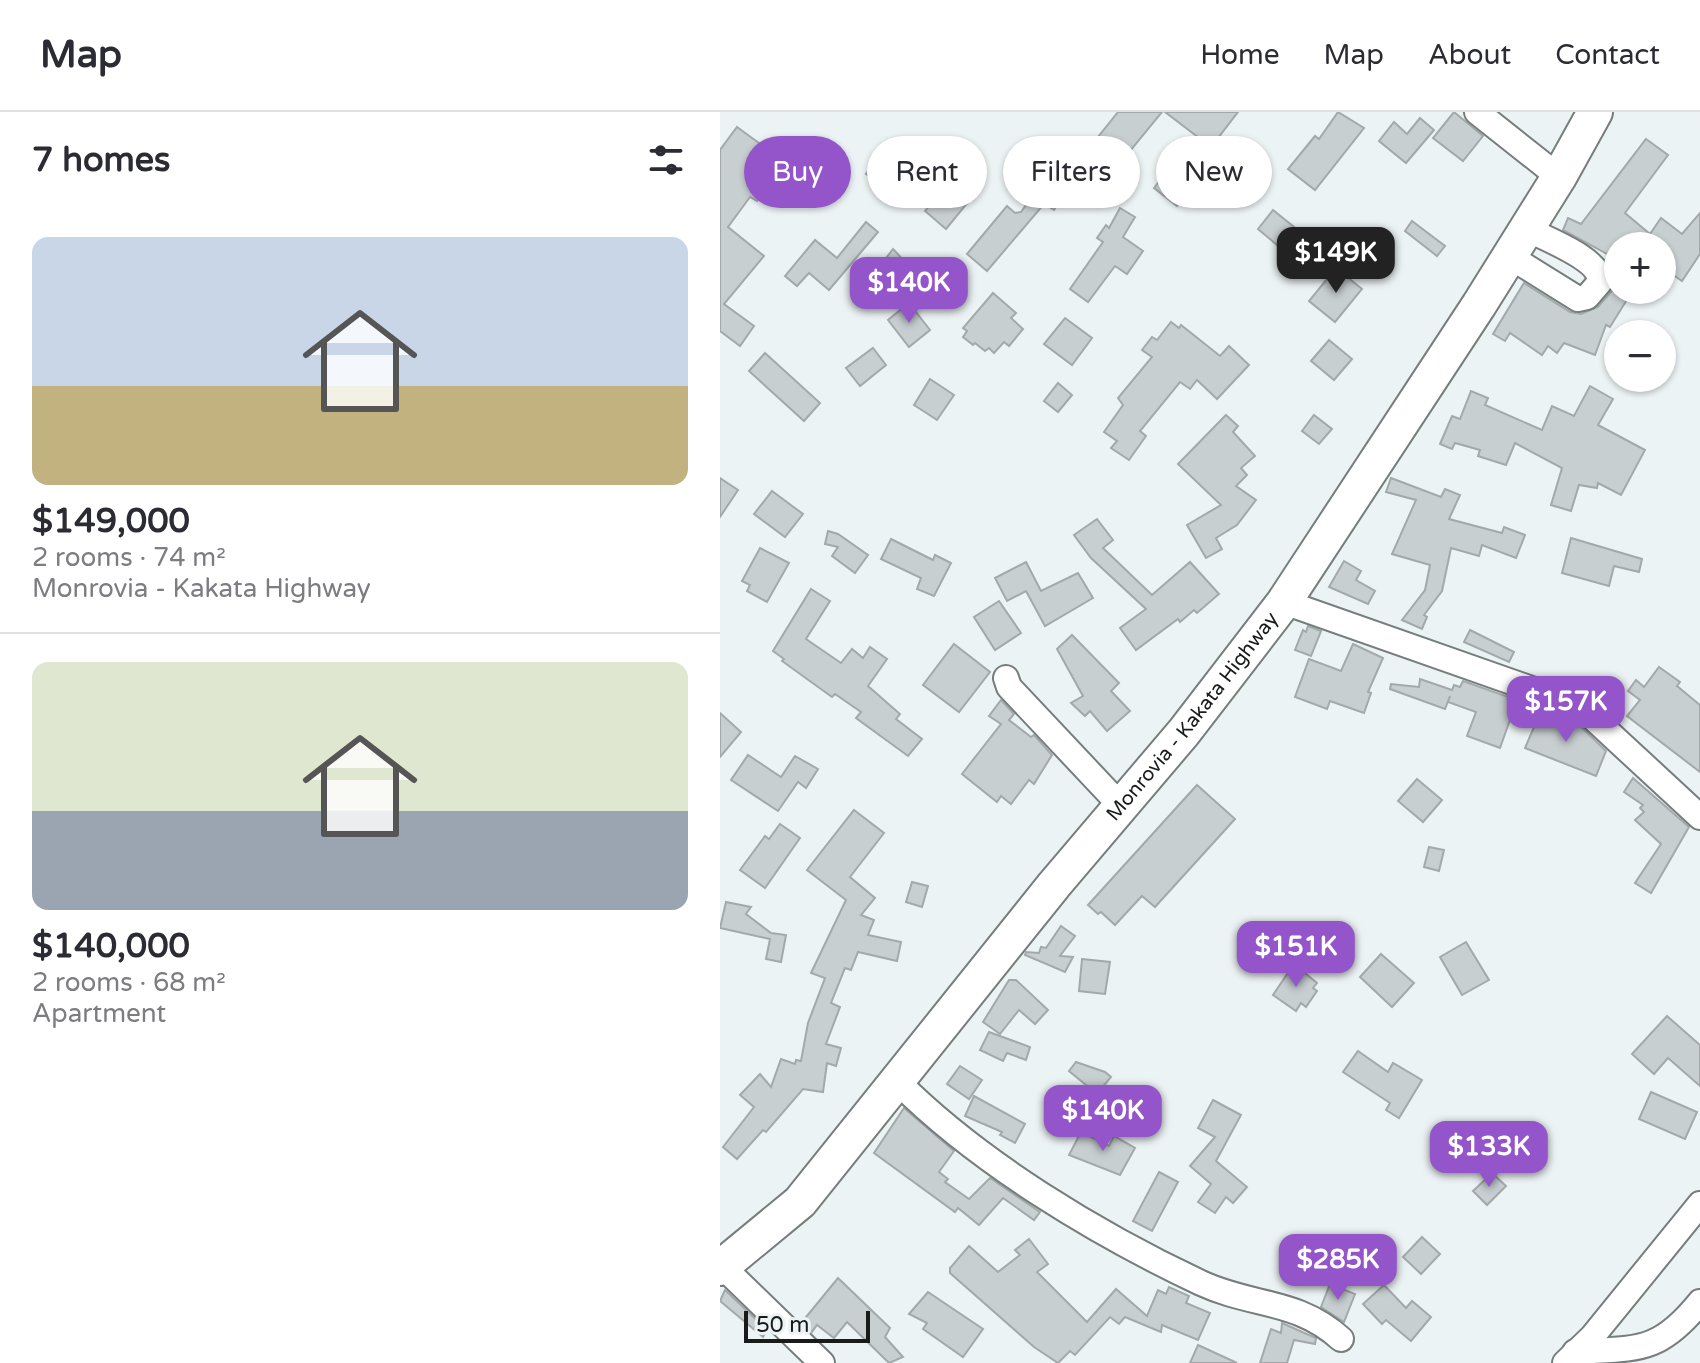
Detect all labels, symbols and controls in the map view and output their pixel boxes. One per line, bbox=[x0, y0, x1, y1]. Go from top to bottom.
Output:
text: Map bbox=[40, 32, 122, 78]
text: Home bbox=[1200, 38, 1280, 72]
text: Map bbox=[1324, 38, 1384, 72]
text: About bbox=[1428, 38, 1511, 72]
text: Contact bbox=[1555, 38, 1660, 72]
chip: Buy bbox=[744, 136, 851, 208]
chip: Rent bbox=[867, 136, 987, 208]
chip: Filters bbox=[1003, 136, 1140, 208]
chip: New bbox=[1156, 136, 1272, 208]
icon: filters bbox=[644, 138, 688, 182]
text: 7 homes bbox=[32, 140, 170, 181]
pin: $149K bbox=[1280, 227, 1392, 295]
map controls bbox=[1604, 232, 1676, 392]
button: + bbox=[1604, 232, 1676, 304]
text: $149K bbox=[1295, 237, 1377, 268]
pin: $140K bbox=[853, 257, 965, 325]
text: $140K bbox=[868, 267, 950, 298]
icon: home bbox=[288, 289, 432, 433]
button: − bbox=[1604, 320, 1676, 392]
text: $149,000 bbox=[32, 501, 190, 542]
text: 2 rooms · 74 m² bbox=[32, 542, 226, 573]
text: Monrovia - Kakata Highway bbox=[32, 573, 371, 604]
street label: Monrovia - Kakata Highway bbox=[1102, 607, 1284, 826]
pin: $157K bbox=[1510, 676, 1622, 744]
text: $157K bbox=[1525, 686, 1607, 717]
icon: home bbox=[288, 714, 432, 858]
pin: $151K bbox=[1240, 921, 1352, 989]
text: $140,000 bbox=[32, 926, 190, 967]
text: $151K bbox=[1255, 931, 1337, 962]
text: 2 rooms · 68 m² bbox=[32, 967, 226, 998]
text: Apartment bbox=[32, 998, 166, 1029]
pin: $140K bbox=[1047, 1085, 1159, 1153]
text: $140K bbox=[1062, 1095, 1144, 1126]
pin: $133K bbox=[1433, 1121, 1545, 1189]
text: $133K bbox=[1448, 1131, 1530, 1162]
pin: $285K bbox=[1282, 1234, 1394, 1302]
text: $285K bbox=[1297, 1244, 1379, 1275]
scale bar bbox=[744, 1307, 870, 1343]
text: 50 m bbox=[756, 1312, 810, 1338]

